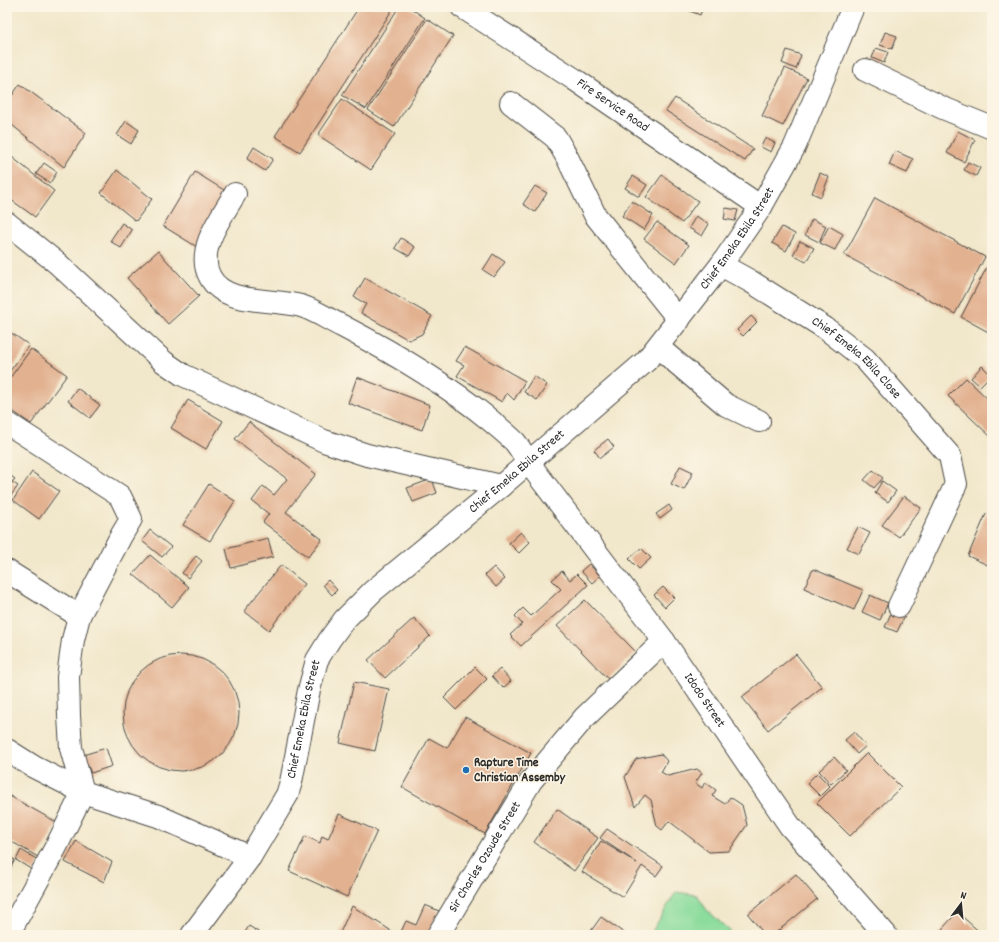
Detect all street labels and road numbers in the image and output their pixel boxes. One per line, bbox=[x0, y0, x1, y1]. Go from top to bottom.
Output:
street label: Fire Service Road bbox=[573, 74, 653, 137]
street label: Chief Emeka Ebila Street bbox=[695, 184, 780, 294]
street label: Chief Emeka Ebila Close bbox=[808, 312, 906, 404]
street label: Chief Emeka Ebila Street bbox=[465, 425, 569, 518]
street label: Chief Emeka Ebila Street bbox=[282, 658, 326, 780]
street label: Idodo Street bbox=[679, 669, 730, 732]
street label: Sir Charles Ozoude Street bbox=[444, 798, 526, 916]

